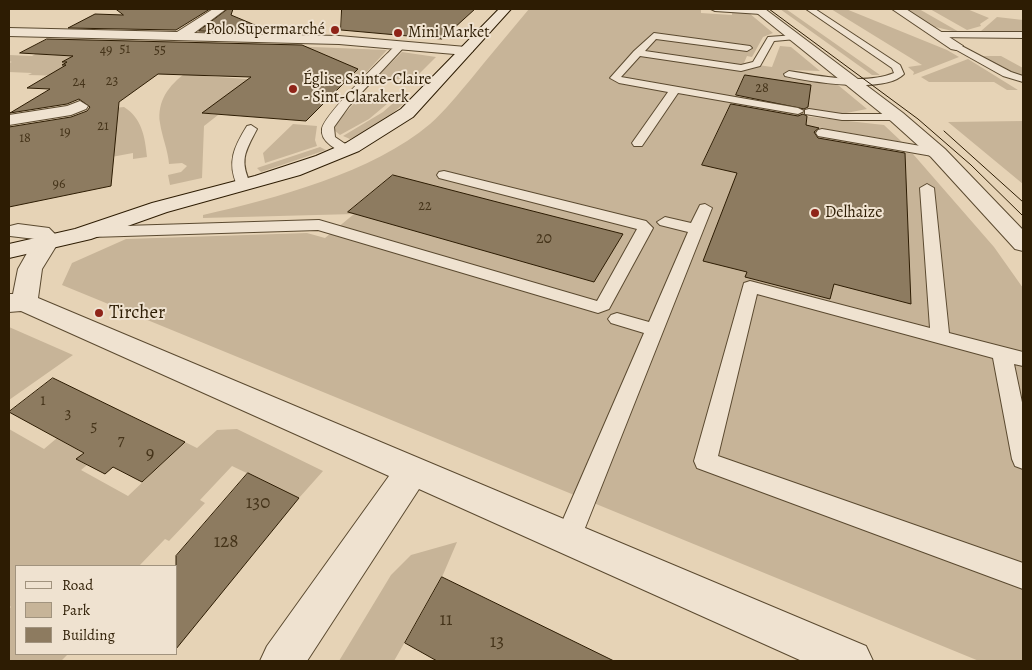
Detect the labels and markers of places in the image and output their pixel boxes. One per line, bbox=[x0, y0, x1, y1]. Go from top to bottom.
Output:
place label: Polo Supermarché bbox=[206, 20, 325, 40]
place label: Mini Market bbox=[408, 23, 489, 43]
marker: Polo Supermarché bbox=[329, 24, 341, 36]
marker: Mini Market bbox=[392, 27, 404, 39]
place label: Église Sainte-Claire - Sint-Clarakerk bbox=[303, 70, 431, 108]
marker: Église Sainte-Claire - Sint-Clarakerk bbox=[287, 83, 299, 95]
place label: Delhaize bbox=[825, 203, 882, 223]
marker: Delhaize bbox=[809, 207, 821, 219]
place label: Tircher bbox=[109, 302, 165, 324]
marker: Tircher bbox=[93, 307, 105, 319]

